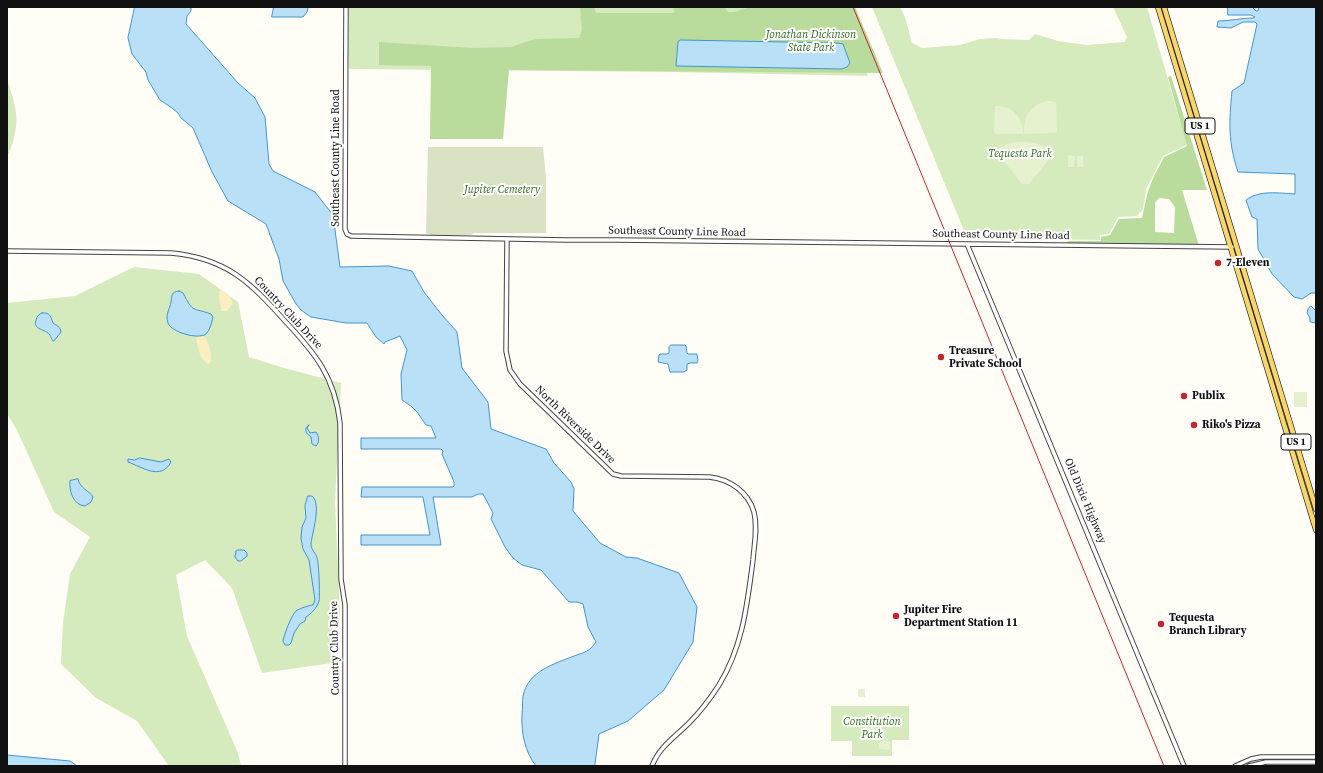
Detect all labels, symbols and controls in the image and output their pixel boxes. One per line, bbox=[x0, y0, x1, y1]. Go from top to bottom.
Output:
park label: Jonathan Dickinson State Park bbox=[766, 28, 856, 54]
street label: Southeast County Line Road bbox=[329, 89, 343, 227]
road number: US 1 bbox=[1185, 118, 1215, 134]
park label: Tequesta Park bbox=[988, 147, 1052, 161]
park label: Jupiter Cemetery bbox=[464, 183, 540, 197]
street label: Southeast County Line Road bbox=[608, 224, 746, 240]
street label: Southeast County Line Road bbox=[932, 227, 1070, 243]
place label: 7-Eleven bbox=[1226, 256, 1269, 270]
marker: 7-Eleven bbox=[1213, 258, 1223, 268]
street label: Country Club Drive bbox=[251, 274, 325, 352]
place label: Treasure Private School bbox=[949, 344, 1022, 370]
marker: Treasure Private School bbox=[936, 352, 946, 362]
street label: North Riverside Drive bbox=[532, 383, 618, 467]
place label: Publix bbox=[1192, 389, 1225, 403]
marker: Publix bbox=[1179, 391, 1189, 401]
place label: Riko's Pizza bbox=[1202, 418, 1261, 432]
marker: Riko's Pizza bbox=[1189, 420, 1199, 430]
road number: US 1 bbox=[1281, 434, 1311, 450]
street label: Old Dixie Highway bbox=[1061, 456, 1109, 546]
street label: Country Club Drive bbox=[328, 601, 342, 695]
place label: Jupiter Fire Department Station 11 bbox=[904, 603, 1018, 629]
marker: Jupiter Fire Department Station 11 bbox=[891, 611, 901, 621]
place label: Tequesta Branch Library bbox=[1169, 611, 1247, 637]
marker: Tequesta Branch Library bbox=[1156, 619, 1166, 629]
park label: Constitution Park bbox=[843, 715, 901, 741]

